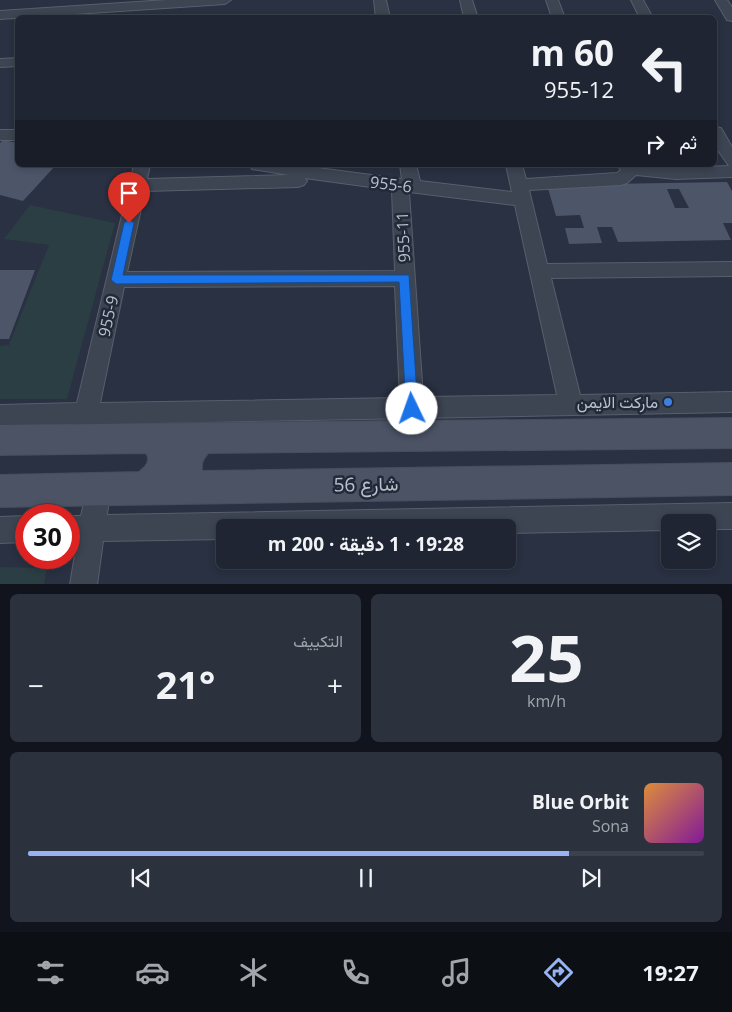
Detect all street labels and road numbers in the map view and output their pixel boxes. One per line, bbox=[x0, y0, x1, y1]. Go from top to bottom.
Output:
street label: 955-6 bbox=[369, 171, 413, 197]
street label: 955-11 bbox=[391, 211, 415, 263]
street label: 955-9 bbox=[93, 293, 123, 339]
street label: شارع 56 bbox=[333, 470, 399, 498]

